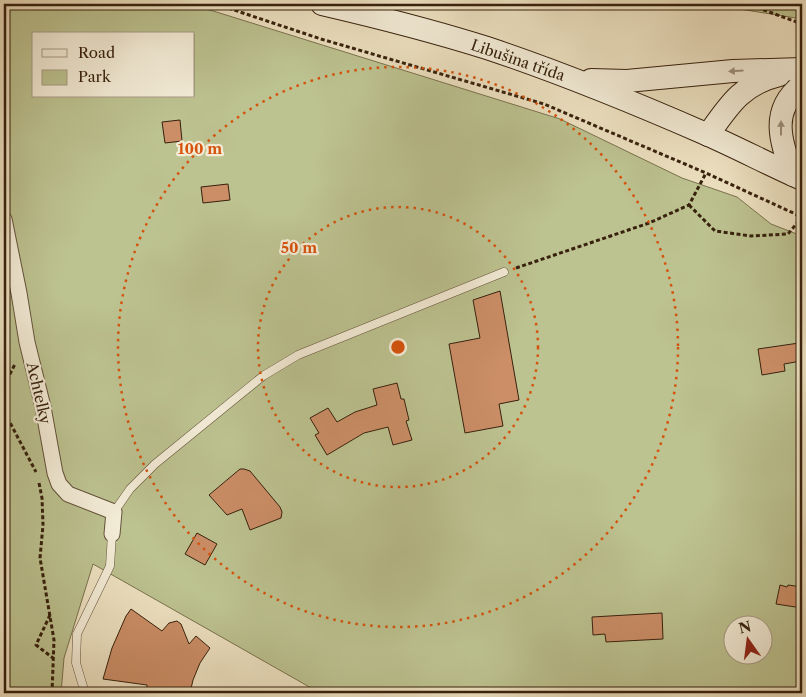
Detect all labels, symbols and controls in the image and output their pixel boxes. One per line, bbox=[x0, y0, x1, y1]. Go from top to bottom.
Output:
legend bbox=[32, 32, 195, 98]
street label: Libušina třída bbox=[469, 35, 568, 85]
text: Road bbox=[78, 43, 115, 62]
text: Park bbox=[78, 67, 112, 86]
one-way arrow bbox=[728, 67, 744, 75]
one-way arrow bbox=[777, 120, 785, 136]
text: 100 m bbox=[178, 139, 222, 158]
text: 50 m bbox=[281, 238, 317, 257]
centre of rings bbox=[389, 338, 407, 356]
street label: Achtelky bbox=[22, 359, 55, 426]
north arrow bbox=[724, 614, 774, 664]
text: N bbox=[737, 617, 753, 638]

